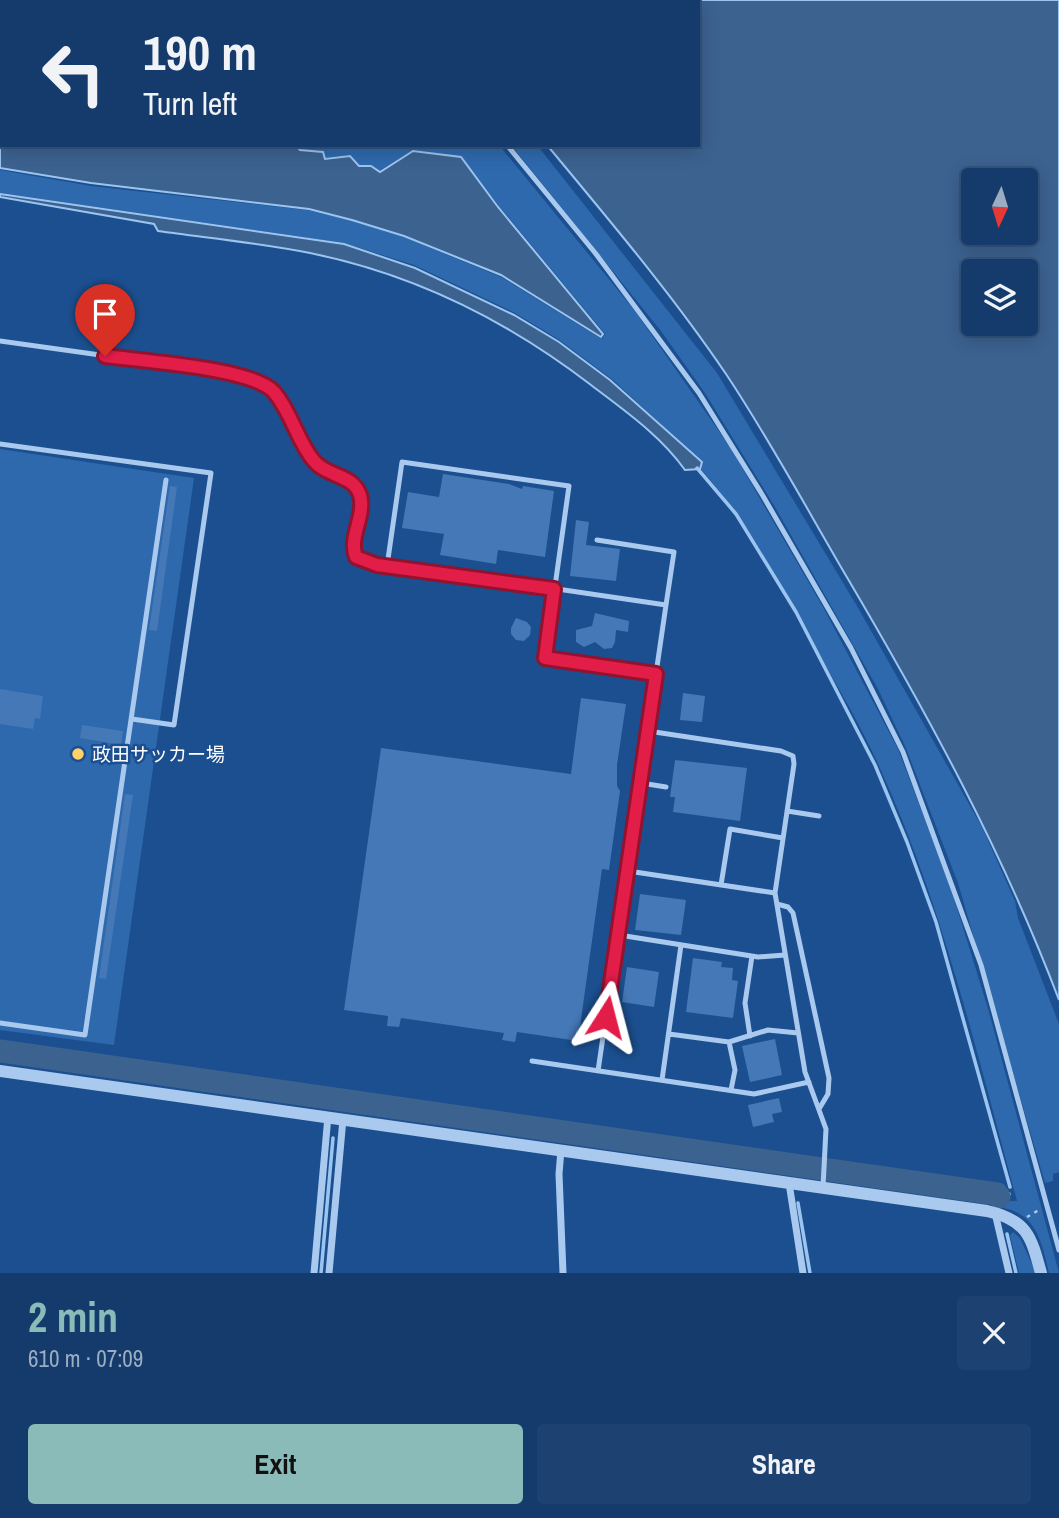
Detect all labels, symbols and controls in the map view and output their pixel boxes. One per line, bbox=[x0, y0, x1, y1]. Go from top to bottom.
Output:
text: 190 m bbox=[143, 19, 257, 85]
icon: left bbox=[28, 28, 119, 119]
text: Turn left bbox=[143, 82, 237, 125]
north arrow bbox=[961, 168, 1038, 245]
map controls bbox=[961, 168, 1038, 336]
button: layers bbox=[961, 259, 1038, 336]
pin bbox=[75, 284, 135, 356]
icon: arrive bbox=[86, 295, 124, 333]
place label: 政田サッカー場 bbox=[92, 741, 225, 767]
marker: 政田サッカー場 bbox=[70, 746, 86, 762]
position arrow bbox=[569, 980, 643, 1054]
text: 2 min bbox=[28, 1289, 118, 1345]
button: close bbox=[957, 1296, 1031, 1370]
text: 610 m · 07:09 bbox=[28, 1343, 143, 1374]
button: Exit bbox=[28, 1424, 523, 1504]
button: Share bbox=[537, 1424, 1031, 1504]

